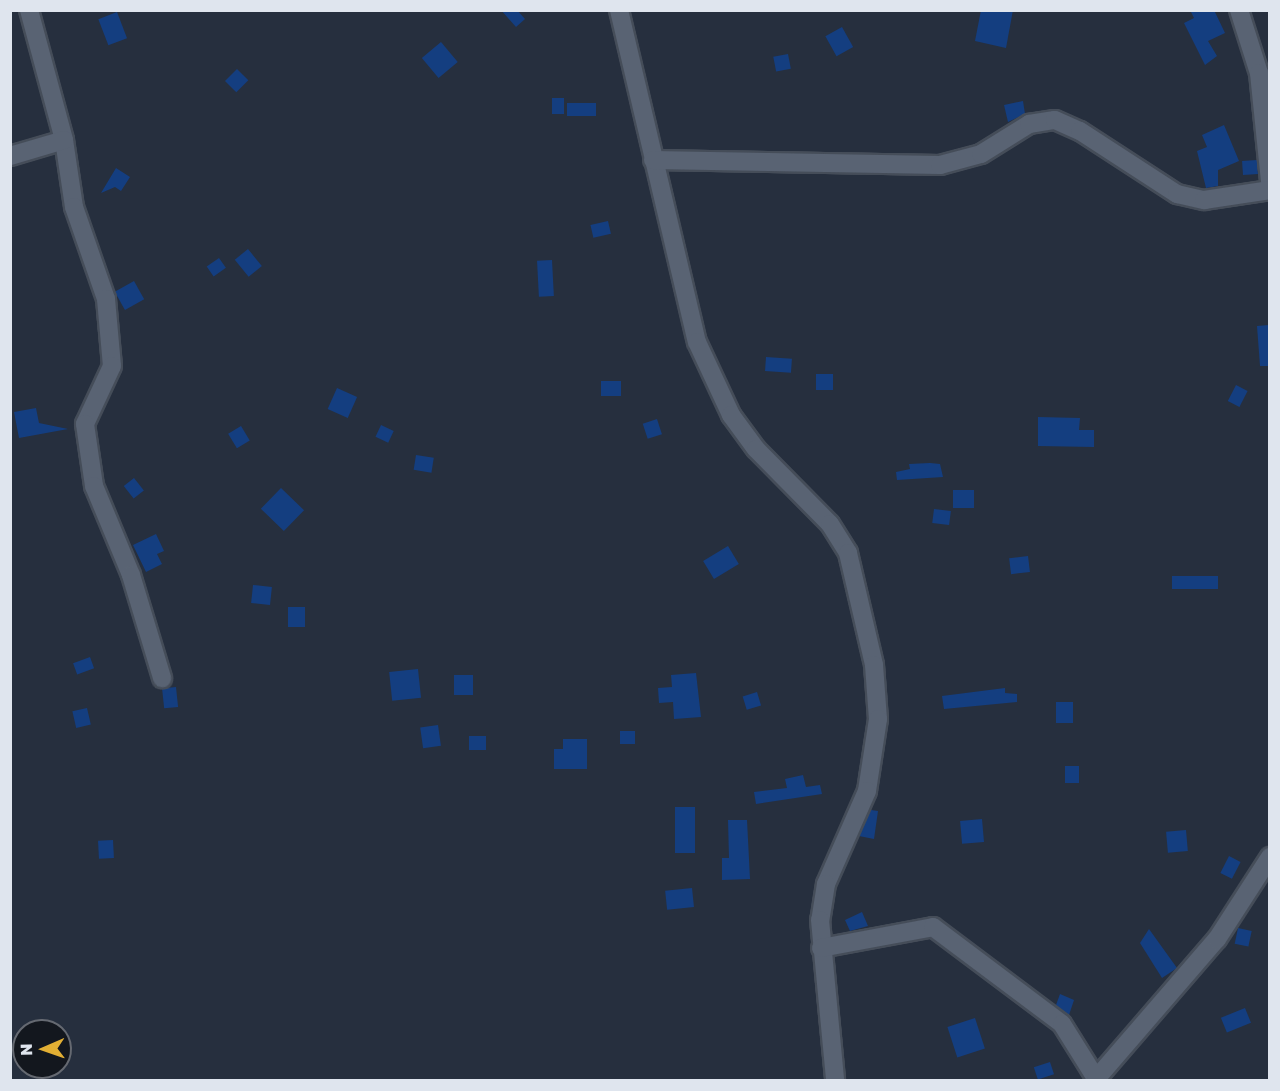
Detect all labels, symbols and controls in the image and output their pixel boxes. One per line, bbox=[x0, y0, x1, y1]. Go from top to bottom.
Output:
north arrow bbox=[12, 1019, 72, 1079]
text: N bbox=[16, 1043, 36, 1056]

